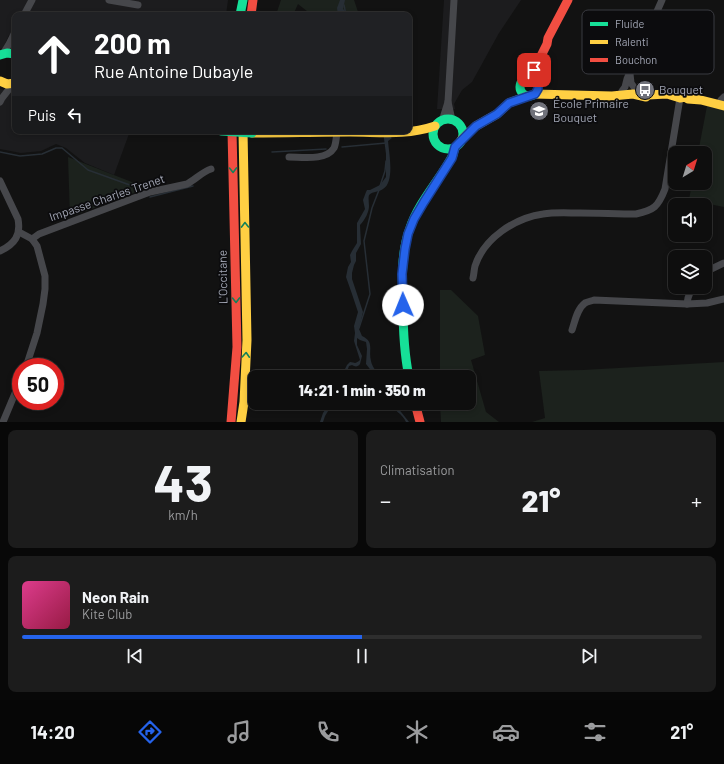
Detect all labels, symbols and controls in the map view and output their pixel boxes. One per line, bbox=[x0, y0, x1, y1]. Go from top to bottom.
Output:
legend bbox=[582, 10, 714, 74]
text: Fluide bbox=[615, 17, 644, 30]
text: 200 m bbox=[94, 26, 171, 60]
icon: ahead bbox=[28, 28, 80, 80]
text: Ralenti bbox=[615, 35, 649, 48]
pin bbox=[517, 53, 551, 87]
text: Bouchon bbox=[615, 53, 657, 66]
icon: arrive bbox=[523, 59, 545, 81]
text: Rue Antoine Dubayle bbox=[94, 60, 253, 82]
bus stop icon: Bouquet bbox=[634, 79, 656, 101]
place label: Bouquet bbox=[659, 82, 703, 96]
place label: École Primaire Bouquet bbox=[553, 96, 629, 124]
school or university icon: École Primaire Bouquet bbox=[528, 100, 550, 122]
icon: left bbox=[64, 104, 86, 126]
text: Puis bbox=[28, 106, 56, 124]
north arrow bbox=[668, 146, 712, 190]
map controls bbox=[668, 146, 712, 294]
one-way arrow bbox=[229, 167, 237, 173]
street label: Impasse Charles Trenet bbox=[47, 171, 166, 223]
button: sound bbox=[668, 198, 712, 242]
one-way arrow bbox=[241, 222, 249, 228]
street label: L'Occitane bbox=[215, 250, 229, 304]
button: layers bbox=[668, 250, 712, 294]
position arrow bbox=[382, 284, 424, 326]
one-way arrow bbox=[231, 297, 240, 303]
one-way arrow bbox=[242, 352, 250, 358]
speed limit sign: 50 bbox=[12, 358, 64, 410]
text: 14:21 · 1 min · 350 m bbox=[299, 381, 425, 399]
text: 43 bbox=[153, 450, 213, 512]
text: Climatisation bbox=[380, 462, 455, 478]
text: 21° bbox=[522, 482, 560, 518]
text: − bbox=[380, 487, 391, 513]
text: + bbox=[691, 487, 702, 513]
text: km/h bbox=[168, 507, 198, 523]
text: Neon Rain bbox=[82, 588, 149, 606]
text: Kite Club bbox=[82, 606, 132, 622]
icon: previous bbox=[124, 645, 146, 667]
icon: pause bbox=[351, 645, 373, 667]
icon: next bbox=[578, 645, 600, 667]
icon: directions bbox=[136, 718, 164, 746]
icon: music bbox=[225, 718, 253, 746]
icon: phone bbox=[314, 718, 342, 746]
icon: climate bbox=[403, 718, 431, 746]
icon: car bbox=[492, 718, 520, 746]
icon: filters bbox=[581, 718, 609, 746]
text: 14:20 bbox=[31, 721, 75, 743]
text: 21° bbox=[670, 721, 693, 743]

